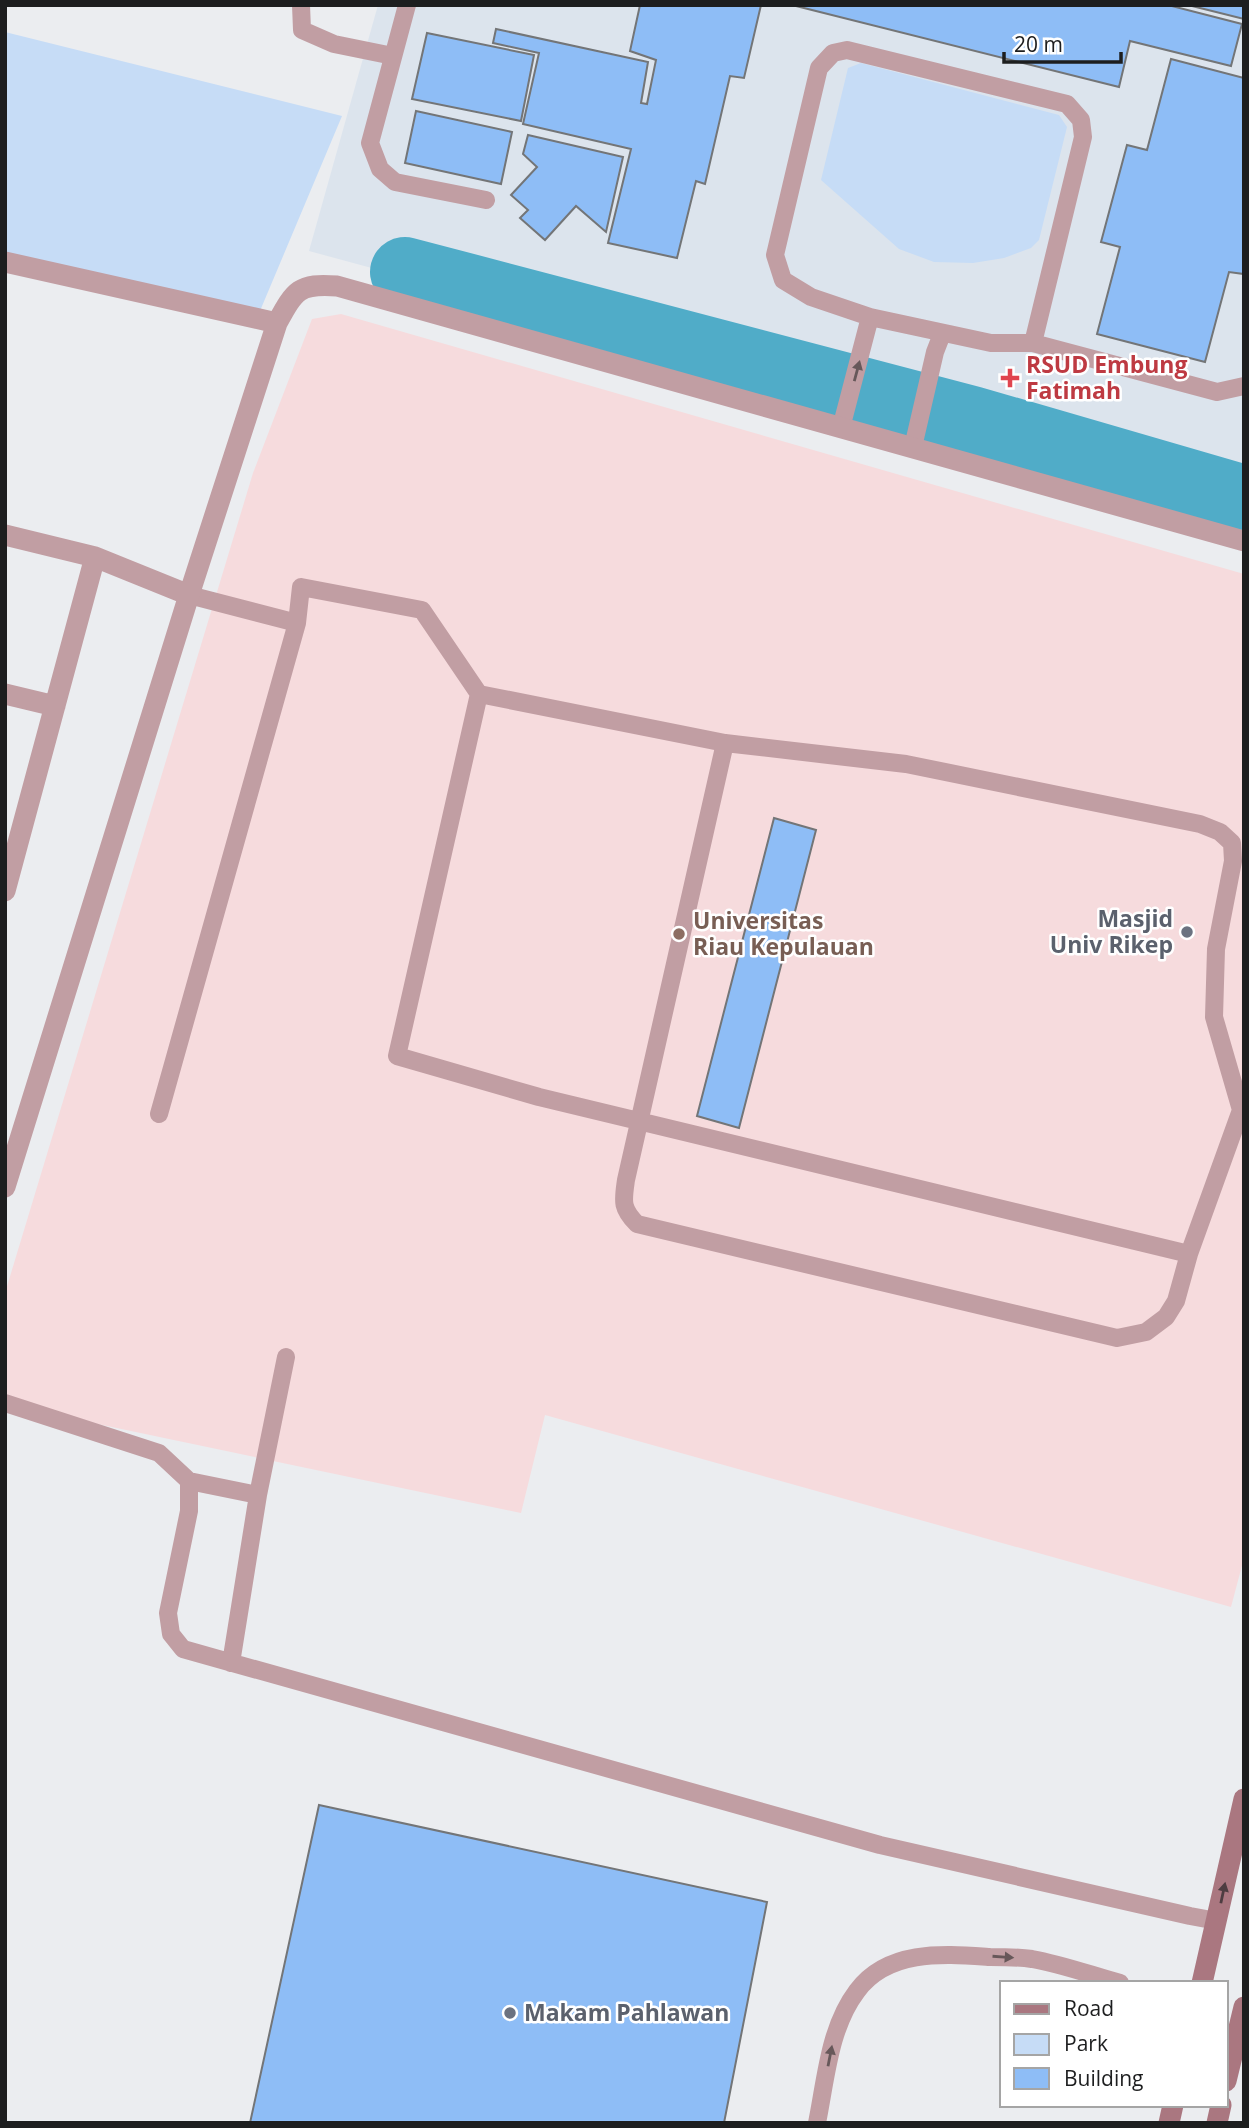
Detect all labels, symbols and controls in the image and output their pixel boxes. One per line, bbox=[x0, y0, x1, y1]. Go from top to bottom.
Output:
scale bar bbox=[1004, 21, 1121, 65]
text: 20 m bbox=[1014, 30, 1063, 58]
place label: RSUD Embung Fatimah bbox=[1026, 348, 1187, 406]
one-way arrow bbox=[852, 360, 863, 382]
marker: RSUD Embung Fatimah bbox=[1000, 368, 1020, 388]
place label: Masjid Univ Rikep bbox=[1050, 902, 1173, 960]
place label: Universitas Riau Kepulauan bbox=[693, 904, 874, 962]
marker: Masjid Univ Rikep bbox=[1179, 924, 1195, 940]
marker: Universitas Riau Kepulauan bbox=[671, 926, 687, 942]
one-way arrow bbox=[1218, 1881, 1229, 1903]
one-way arrow bbox=[992, 1952, 1014, 1963]
legend bbox=[1000, 1981, 1228, 2107]
text: Road bbox=[1064, 1994, 1114, 2022]
place label: Makam Pahlawan bbox=[524, 1996, 729, 2028]
marker: Makam Pahlawan bbox=[502, 2005, 518, 2021]
text: Park bbox=[1064, 2029, 1108, 2057]
one-way arrow bbox=[825, 2045, 836, 2067]
text: Building bbox=[1064, 2064, 1143, 2092]

